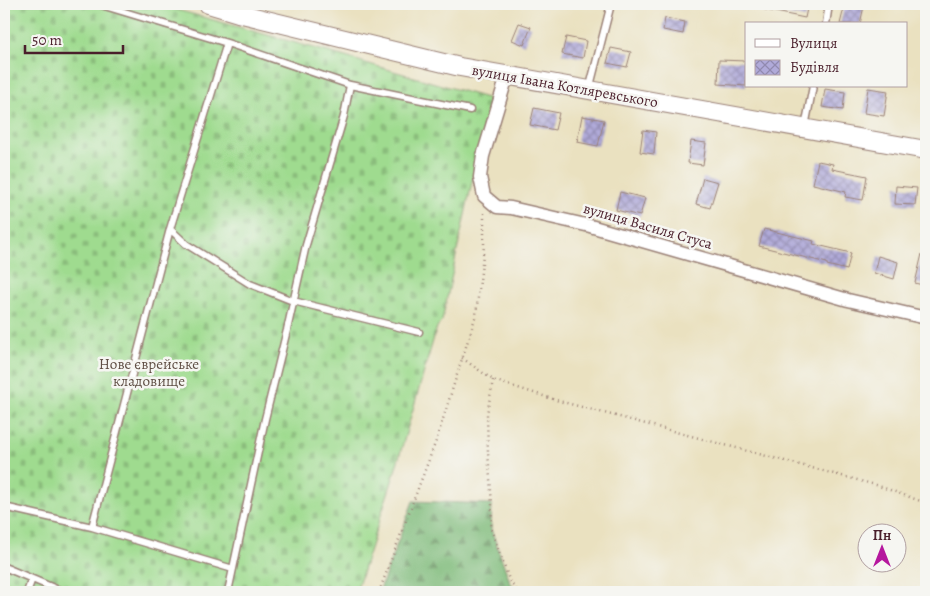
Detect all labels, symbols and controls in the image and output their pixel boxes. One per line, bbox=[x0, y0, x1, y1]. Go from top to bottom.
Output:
scale bar bbox=[25, 22, 122, 54]
legend bbox=[745, 22, 908, 88]
text: 50 m bbox=[32, 30, 62, 50]
text: Вулиця bbox=[790, 33, 837, 53]
text: Будівля bbox=[790, 57, 839, 77]
street label: вулиця Івана Котляревського bbox=[470, 60, 660, 112]
street label: вулиця Василя Стуса bbox=[581, 198, 715, 254]
park label: Нове єврейське кладовище bbox=[99, 354, 199, 391]
north arrow bbox=[858, 524, 908, 574]
text: Пн bbox=[873, 526, 891, 545]

